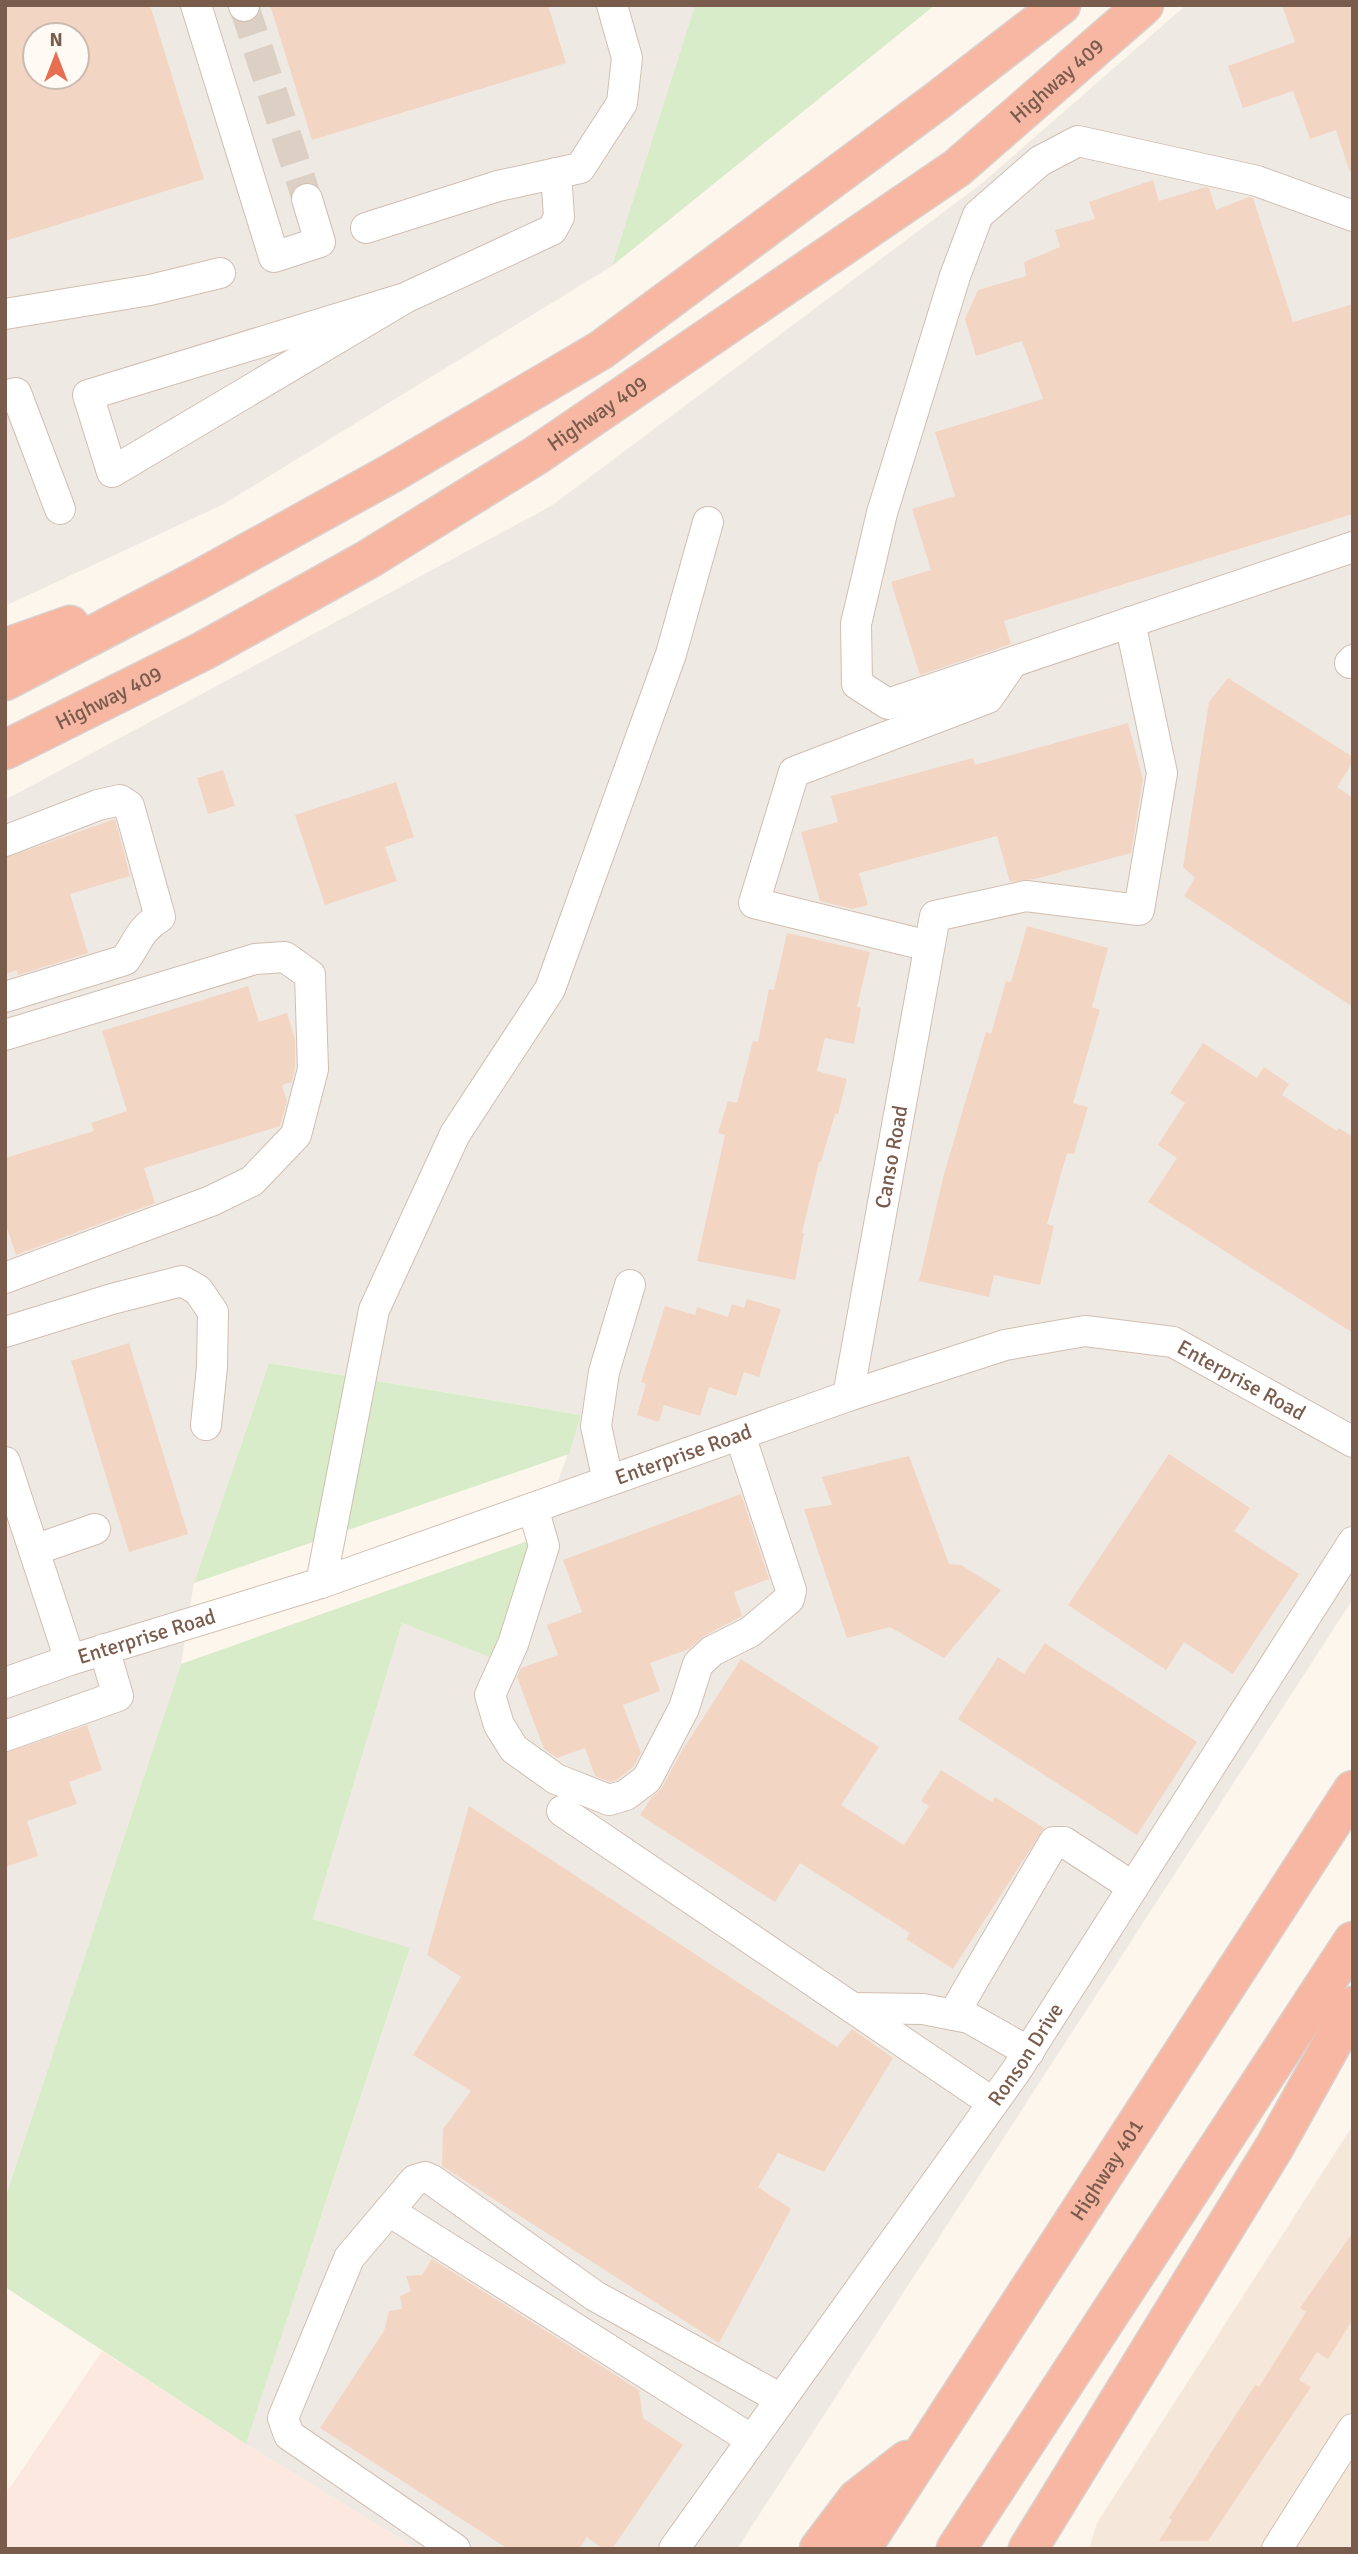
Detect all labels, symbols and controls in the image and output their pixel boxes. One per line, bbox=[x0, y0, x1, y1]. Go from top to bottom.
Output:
north arrow bbox=[21, 21, 91, 91]
text: N bbox=[49, 28, 63, 52]
street label: Highway 409 bbox=[1005, 33, 1109, 129]
street label: Highway 409 bbox=[542, 370, 653, 457]
street label: Highway 409 bbox=[51, 661, 166, 736]
street label: Canso Road bbox=[869, 1103, 913, 1211]
street label: Enterprise Road bbox=[1173, 1334, 1310, 1426]
street label: Enterprise Road bbox=[612, 1418, 755, 1491]
street label: Enterprise Road bbox=[74, 1603, 219, 1670]
street label: Ronson Drive bbox=[982, 1998, 1069, 2111]
street label: Highway 401 bbox=[1064, 2114, 1149, 2225]

